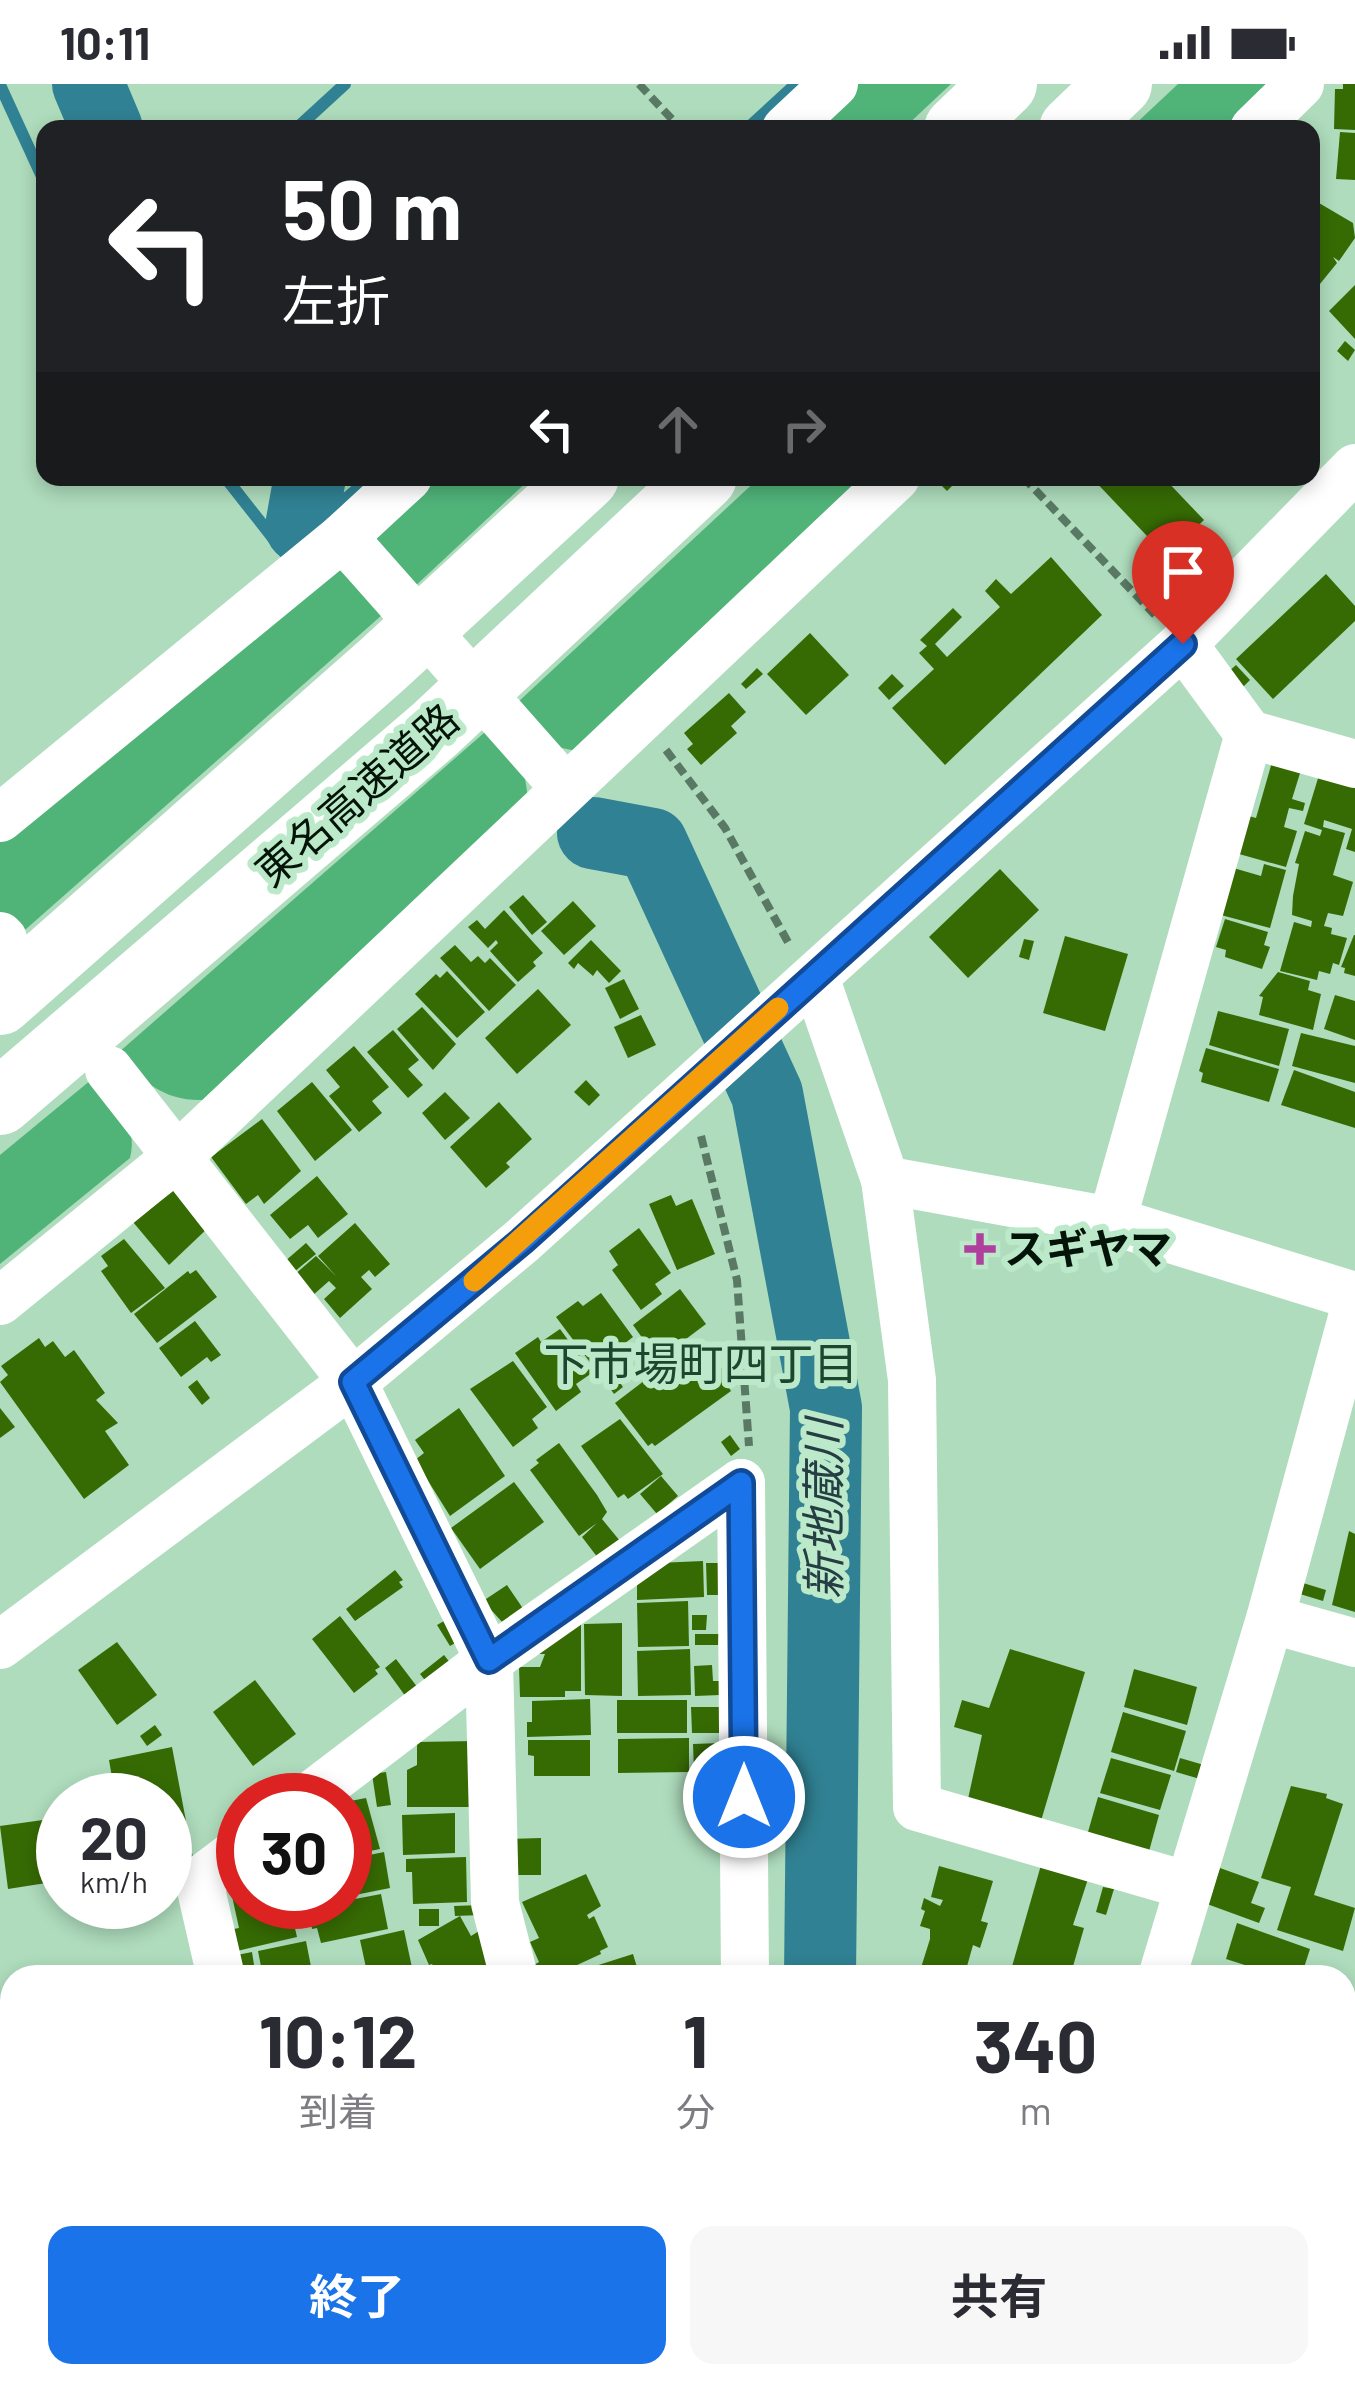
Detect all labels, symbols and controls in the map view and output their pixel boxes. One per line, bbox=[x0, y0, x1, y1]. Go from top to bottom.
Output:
text: 10:11 bbox=[60, 15, 150, 69]
text: 50 m bbox=[282, 156, 462, 257]
icon: left bbox=[84, 168, 240, 324]
text: 左折 bbox=[282, 267, 390, 332]
icon: left bbox=[519, 396, 585, 462]
icon: ahead bbox=[645, 396, 711, 462]
icon: right bbox=[771, 396, 837, 462]
pin bbox=[1132, 521, 1234, 644]
icon: arrive bbox=[1150, 539, 1216, 605]
street label: 東名高速道路 bbox=[244, 692, 467, 895]
place label: スギヤマ bbox=[1004, 1222, 1172, 1272]
marker: スギヤマ bbox=[967, 1236, 993, 1262]
district label: 下市場町四丁目 bbox=[543, 1335, 859, 1389]
water label: 新地蔵川 bbox=[795, 1415, 849, 1599]
position arrow bbox=[681, 1734, 807, 1860]
speed limit sign: 30 bbox=[216, 1773, 372, 1929]
text: 20 bbox=[80, 1800, 148, 1872]
text: km/h bbox=[80, 1863, 148, 1899]
text: 10:12 bbox=[259, 1996, 417, 2082]
text: 1 bbox=[683, 1996, 708, 2082]
text: 340 bbox=[974, 2001, 1097, 2087]
text: m bbox=[1019, 2086, 1052, 2133]
text: 到着 bbox=[299, 2087, 377, 2134]
text: 分 bbox=[676, 2087, 715, 2134]
button: 終了 bbox=[48, 2226, 666, 2364]
button: 共有 bbox=[690, 2226, 1308, 2364]

